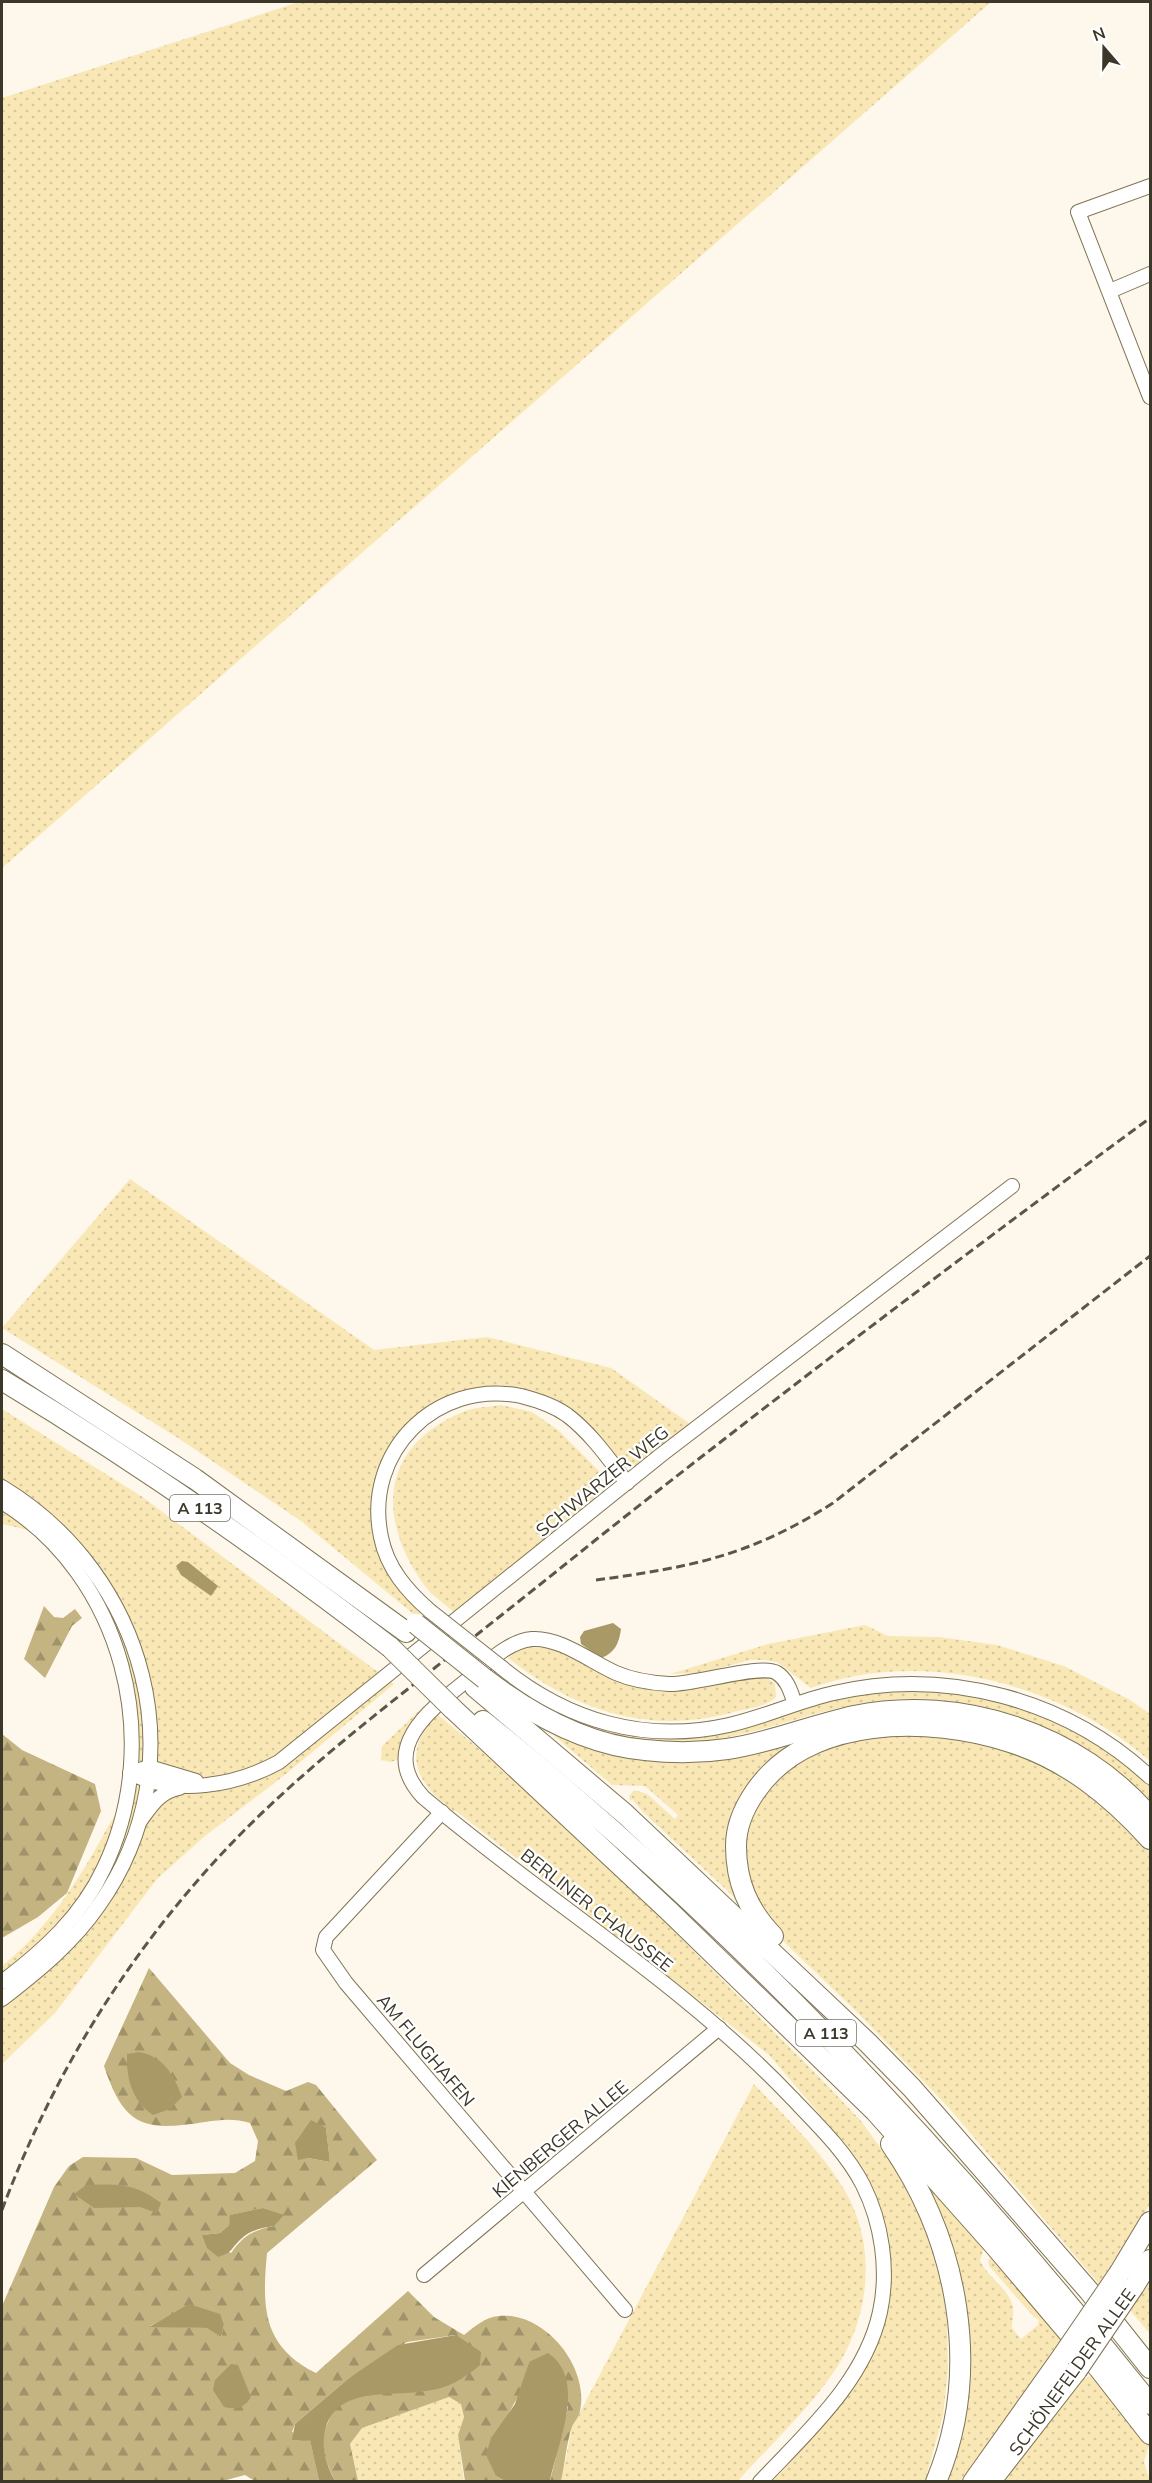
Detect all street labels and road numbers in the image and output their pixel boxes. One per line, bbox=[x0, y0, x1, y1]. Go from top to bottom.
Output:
street label: SCHWARZER WEG bbox=[531, 1420, 673, 1542]
road number: A 113 bbox=[170, 1495, 230, 1521]
street label: BERLINER CHAUSSEE bbox=[516, 1843, 678, 1977]
street label: AM FLUGHAFEN bbox=[372, 1989, 480, 2111]
road number: A 113 bbox=[796, 2020, 856, 2046]
street label: KIENBERGER ALLEE bbox=[487, 2075, 633, 2203]
street label: SCHÖNEFELDER ALLEE bbox=[1004, 2284, 1140, 2460]

